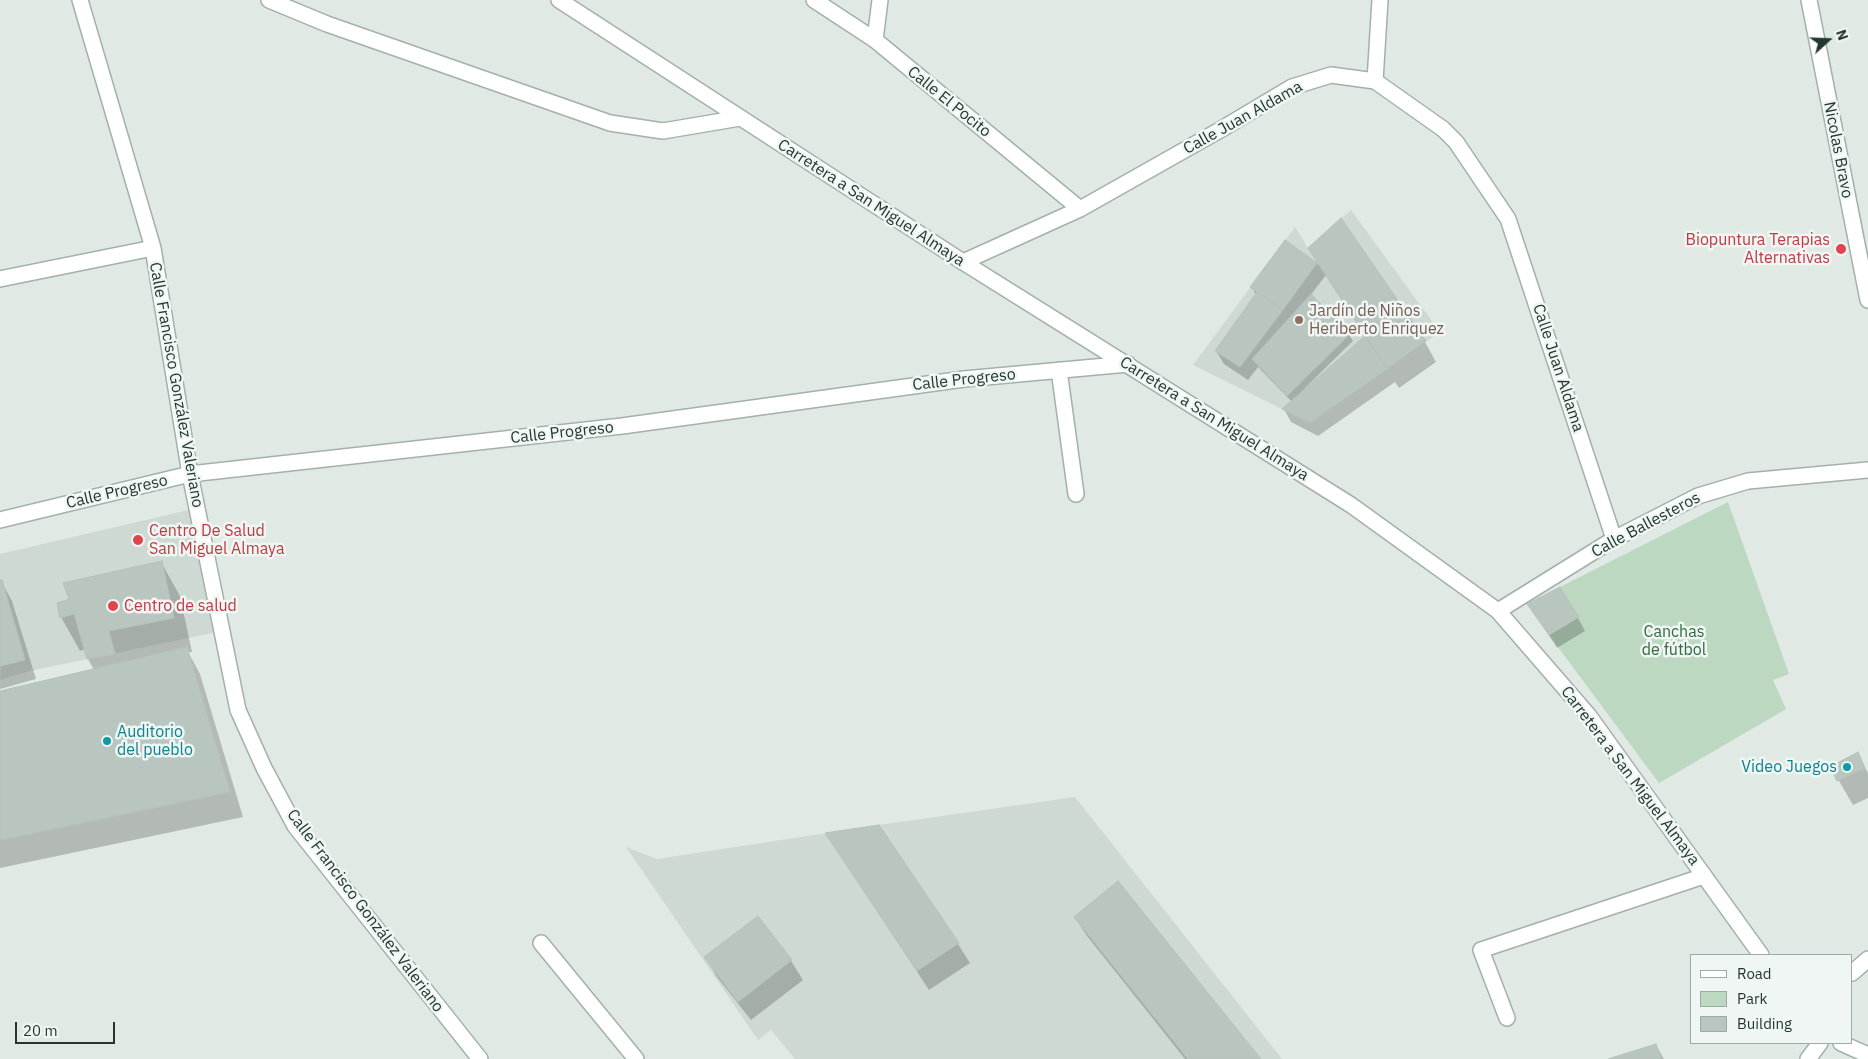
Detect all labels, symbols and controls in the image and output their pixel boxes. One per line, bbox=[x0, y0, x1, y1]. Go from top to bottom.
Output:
north arrow bbox=[1803, 15, 1853, 65]
text: N bbox=[1832, 27, 1852, 43]
street label: Calle El Pocito bbox=[903, 62, 995, 142]
street label: Calle Juan Aldama bbox=[1180, 77, 1306, 159]
street label: Nicolas Bravo bbox=[1819, 100, 1857, 200]
street label: Carretera a San Miguel Almaya bbox=[774, 135, 968, 271]
place label: Biopuntura Terapias Alternativas bbox=[1685, 230, 1830, 268]
marker: Biopuntura Terapias Alternativas bbox=[1834, 242, 1848, 256]
street label: Calle Francisco González Valeriano bbox=[145, 261, 207, 509]
place label: Jardín de Niños Heriberto Enriquez bbox=[1309, 301, 1444, 339]
street label: Calle Juan Aldama bbox=[1528, 302, 1588, 434]
marker: Jardín de Niños Heriberto Enriquez bbox=[1293, 314, 1305, 326]
street label: Carretera a San Miguel Almaya bbox=[1116, 353, 1312, 485]
street label: Calle Progreso bbox=[911, 365, 1017, 395]
street label: Calle Progreso bbox=[509, 418, 615, 448]
street label: Calle Progreso bbox=[64, 471, 170, 513]
street label: Calle Ballesteros bbox=[1588, 488, 1704, 562]
place label: Centro De Salud San Miguel Almaya bbox=[149, 521, 284, 559]
marker: Centro De Salud San Miguel Almaya bbox=[131, 533, 145, 547]
place label: Centro de salud bbox=[124, 596, 237, 616]
marker: Centro de salud bbox=[106, 599, 120, 613]
park label: Canchas de fútbol bbox=[1642, 622, 1706, 660]
street label: Carretera a San Miguel Almaya bbox=[1556, 683, 1704, 869]
place label: Auditorio del pueblo bbox=[117, 722, 193, 760]
marker: Auditorio del pueblo bbox=[101, 735, 113, 747]
place label: Video Juegos bbox=[1741, 757, 1837, 777]
marker: Video Juegos bbox=[1841, 761, 1853, 773]
street label: Calle Francisco González Valeriano bbox=[282, 806, 448, 1016]
legend bbox=[1690, 954, 1853, 1044]
text: Road bbox=[1737, 964, 1772, 983]
text: Park bbox=[1737, 989, 1767, 1008]
scale bar bbox=[18, 1012, 118, 1044]
text: Building bbox=[1737, 1014, 1792, 1033]
text: 20 m bbox=[23, 1021, 58, 1040]

